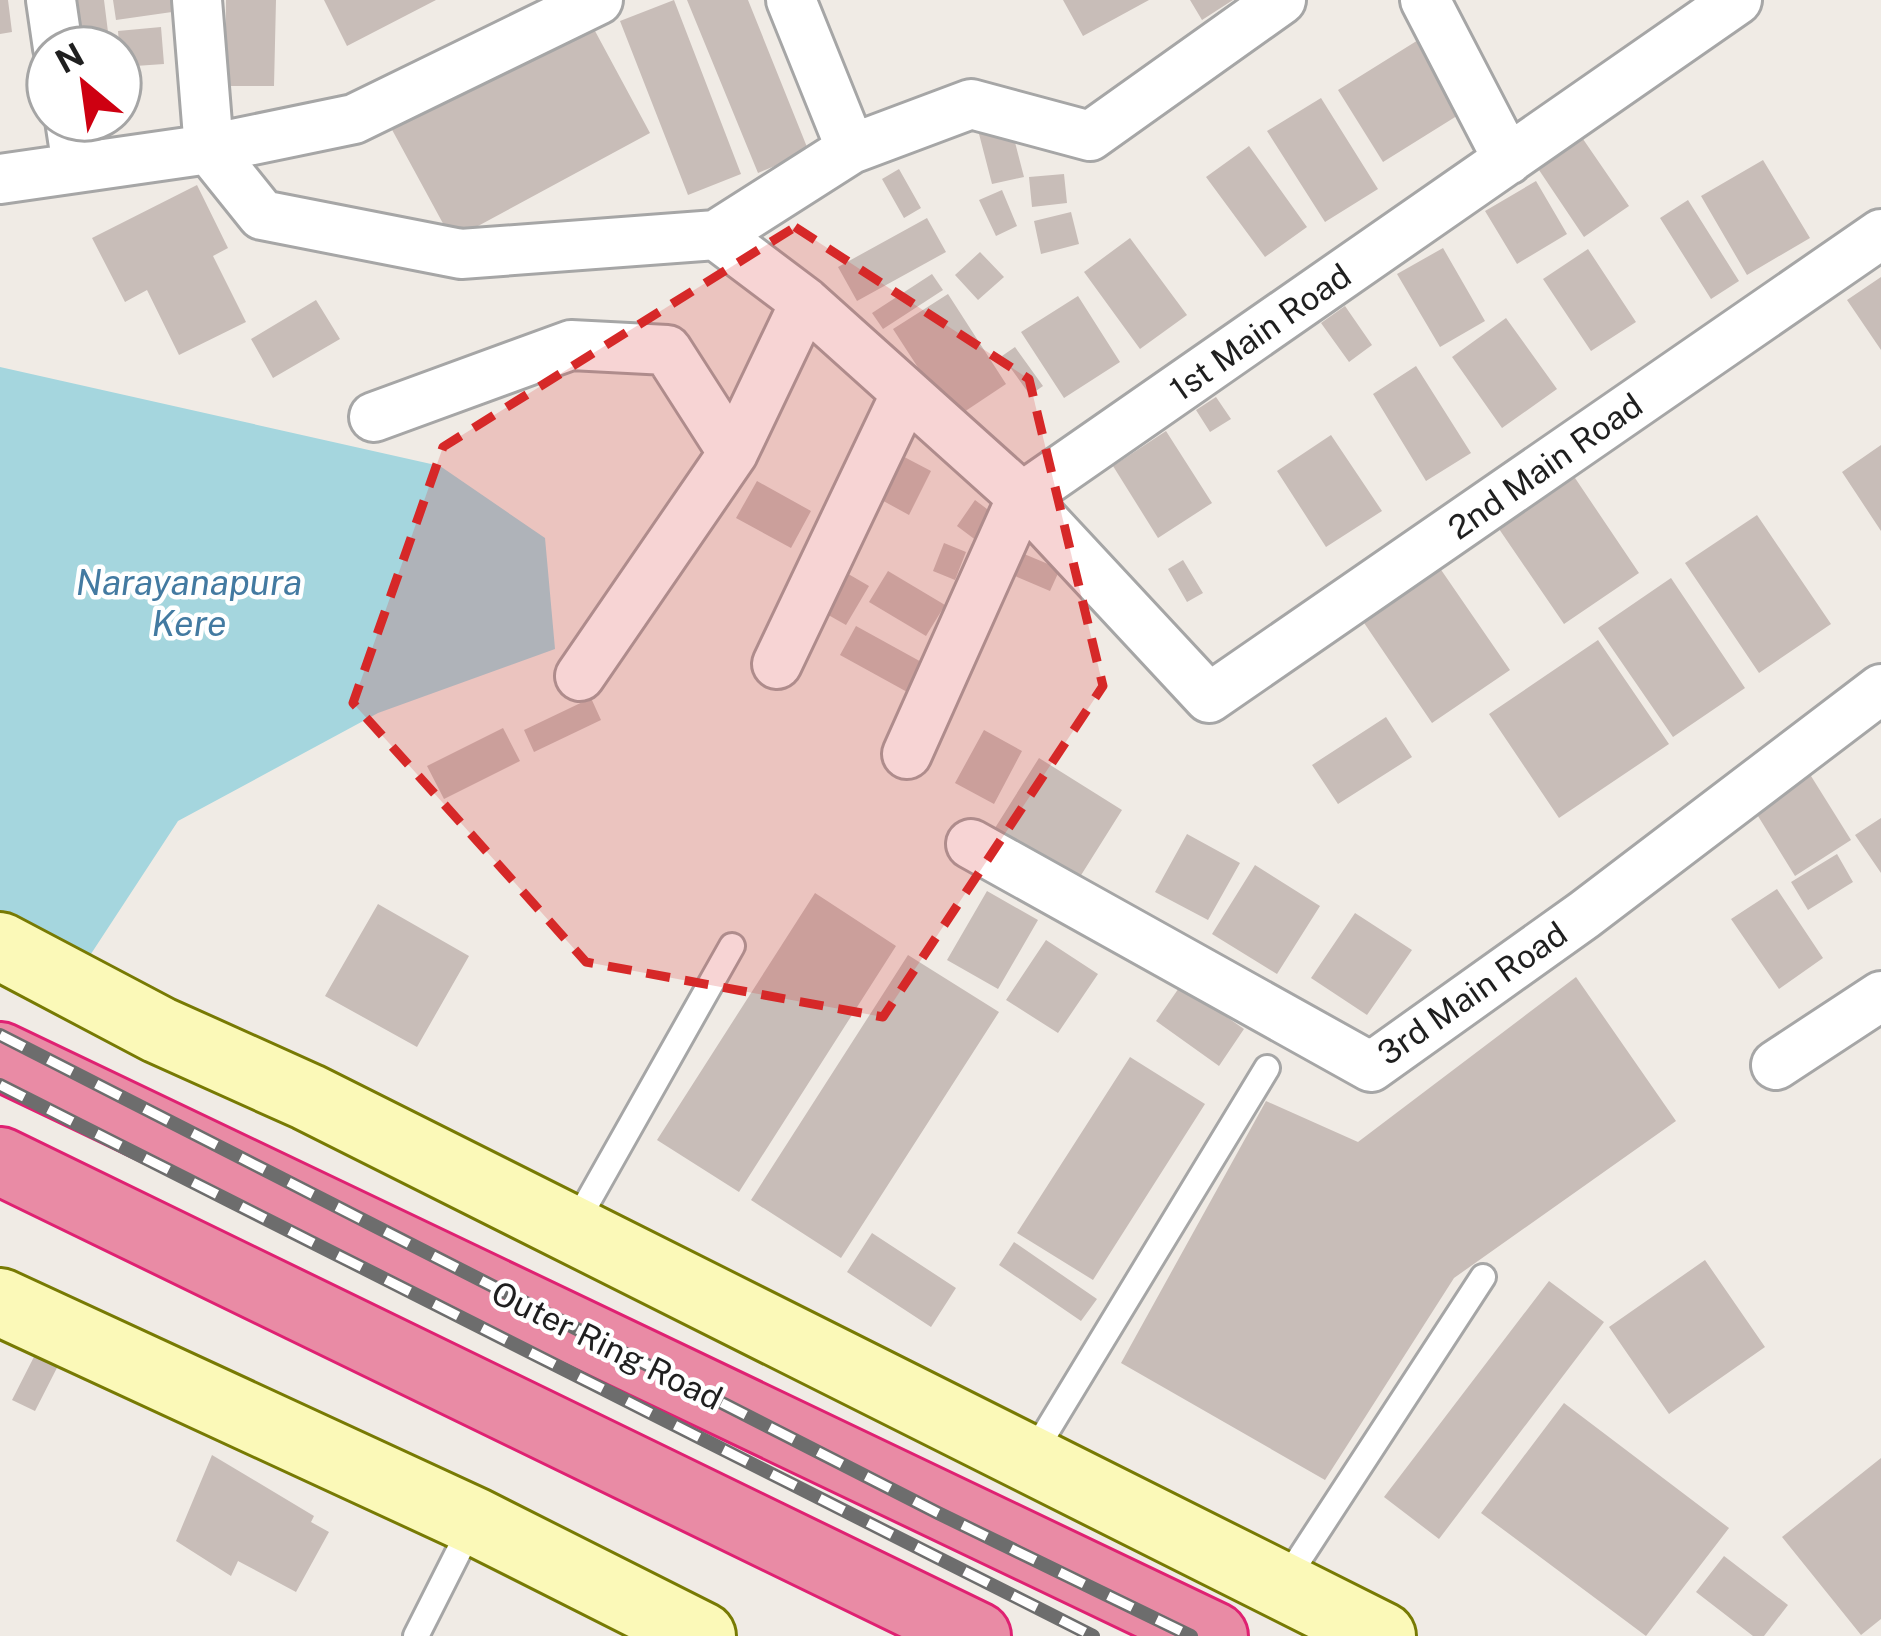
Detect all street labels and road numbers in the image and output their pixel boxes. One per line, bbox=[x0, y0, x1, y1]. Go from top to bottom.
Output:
street label: 1st Main Road bbox=[1162, 256, 1358, 408]
street label: 2nd Main Road bbox=[1441, 385, 1649, 547]
street label: 3rd Main Road bbox=[1370, 914, 1574, 1072]
street label: Outer Ring Road bbox=[486, 1273, 728, 1417]

